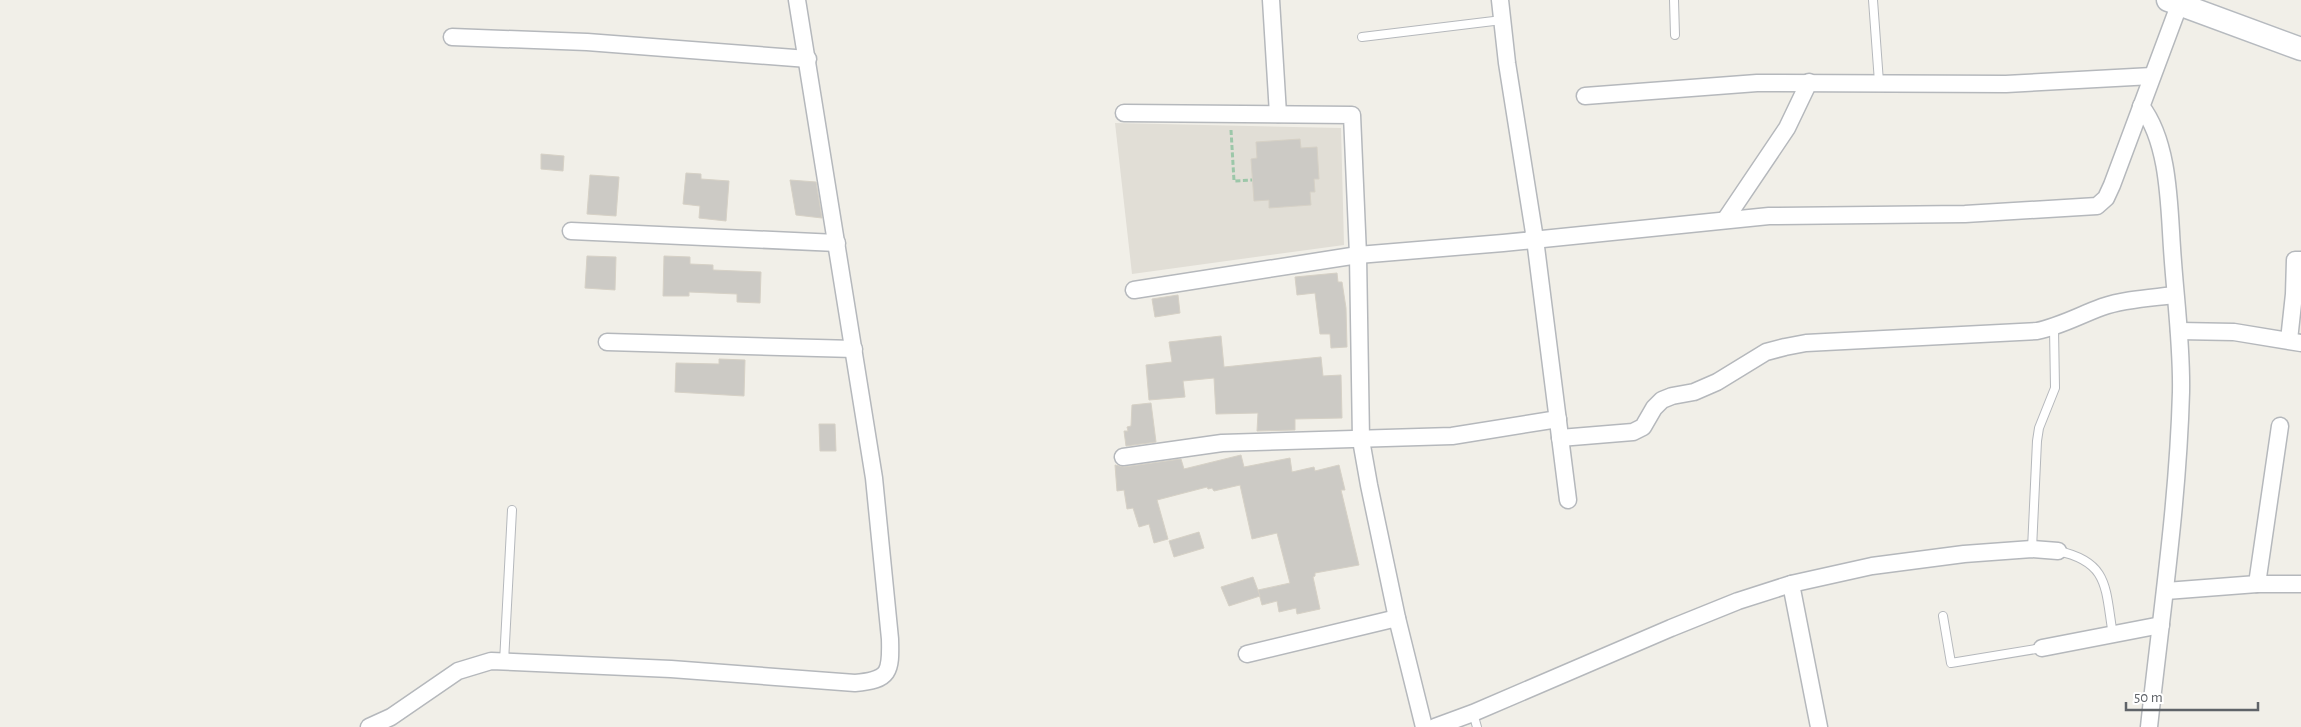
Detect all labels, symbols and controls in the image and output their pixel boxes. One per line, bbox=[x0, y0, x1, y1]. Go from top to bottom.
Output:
scale bar bbox=[2126, 680, 2258, 712]
text: 50 m bbox=[2134, 690, 2163, 705]

